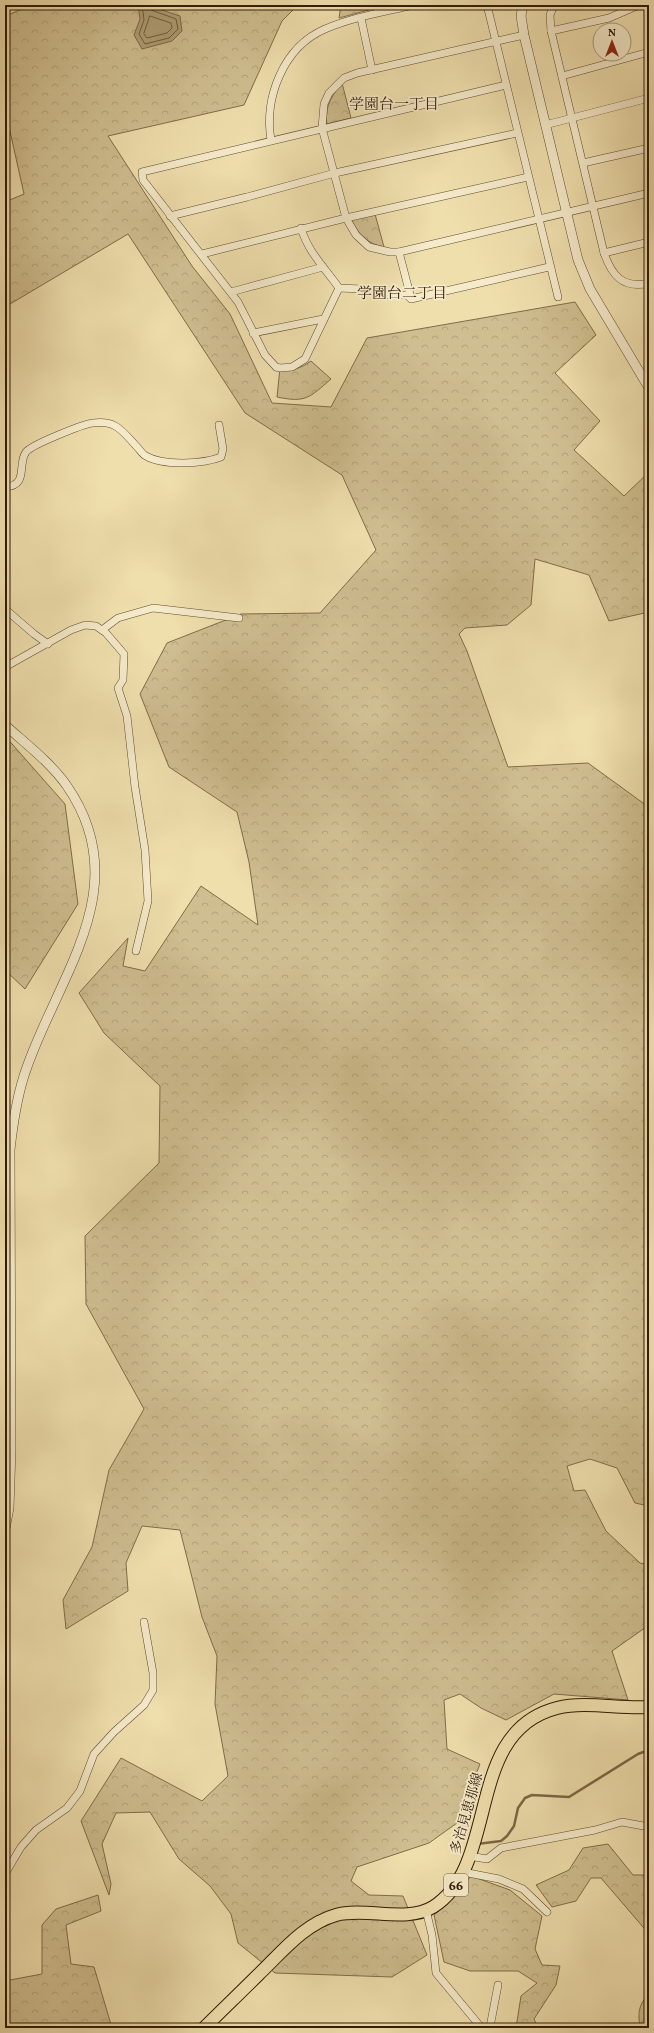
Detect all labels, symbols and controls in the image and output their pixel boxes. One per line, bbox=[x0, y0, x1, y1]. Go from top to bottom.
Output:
north arrow bbox=[592, 22, 632, 62]
text: N bbox=[608, 26, 616, 41]
district label: 学園台一丁目 bbox=[349, 95, 439, 116]
district label: 学園台二丁目 bbox=[357, 284, 447, 305]
street label: 多治見恵那線 bbox=[447, 1770, 488, 1856]
road number: 66 bbox=[444, 1874, 468, 1896]

